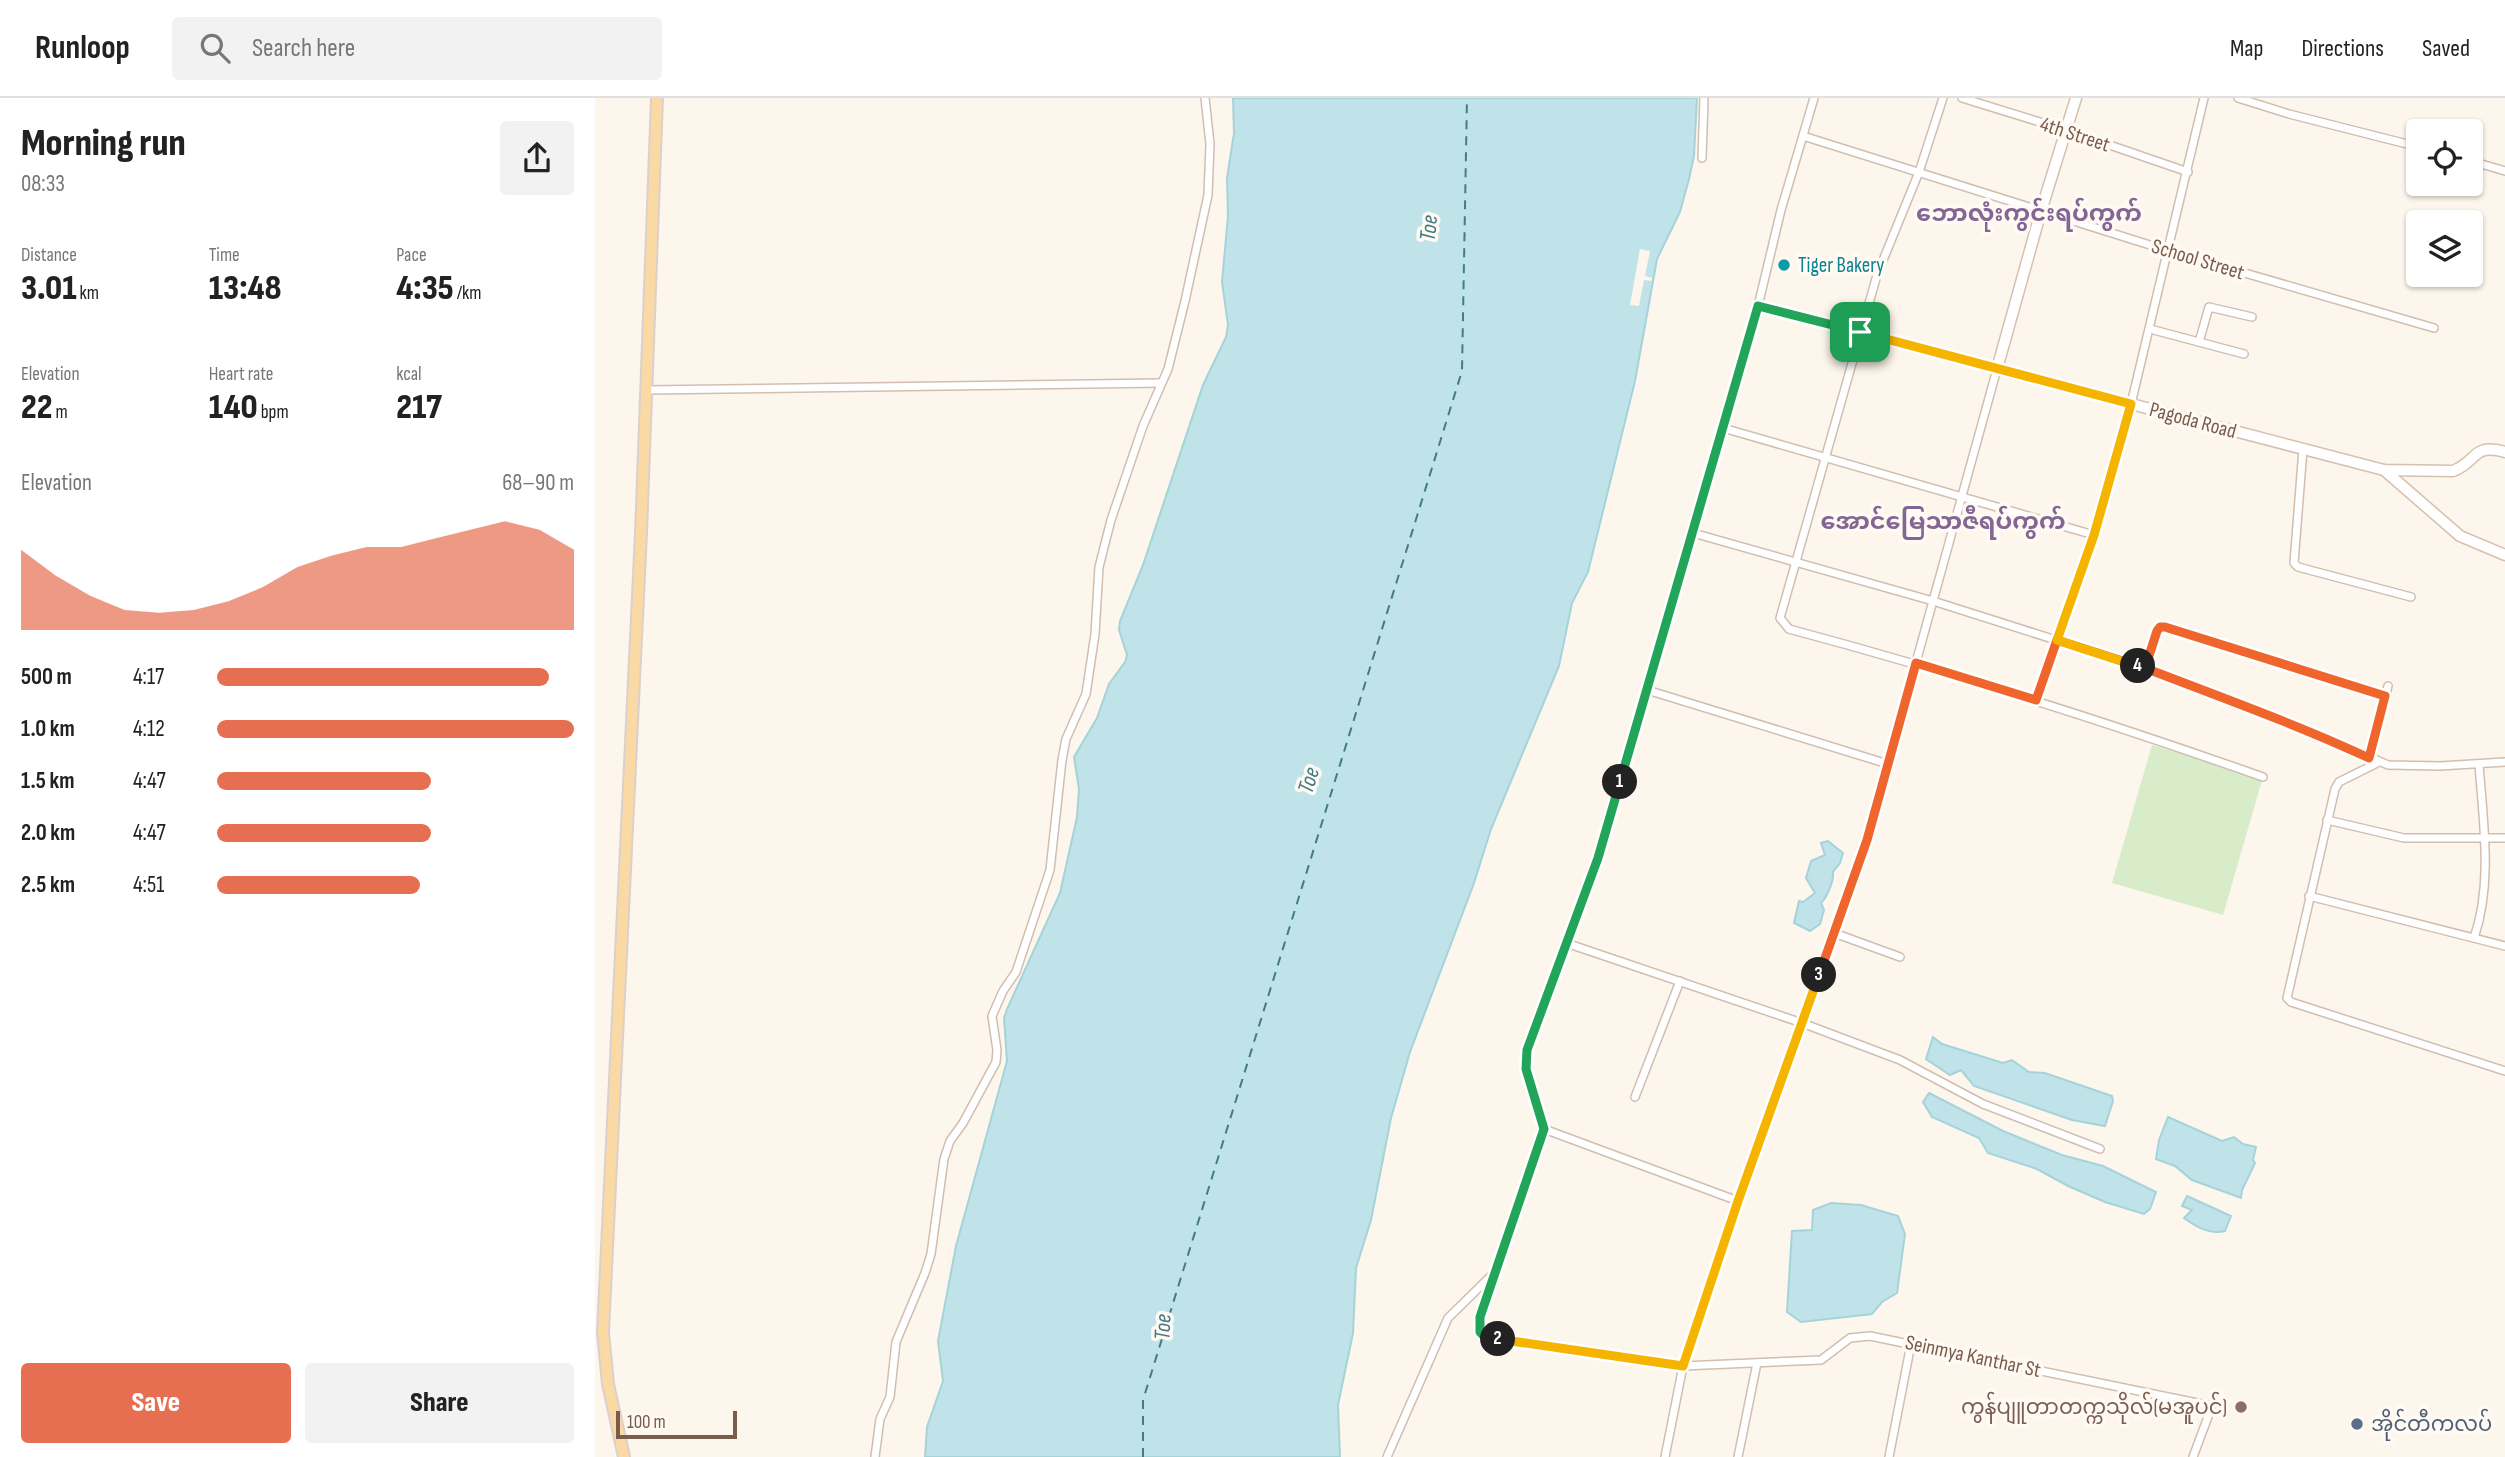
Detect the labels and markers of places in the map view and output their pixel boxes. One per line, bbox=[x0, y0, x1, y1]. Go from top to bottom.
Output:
place label: Tiger Bakery bbox=[1798, 253, 1884, 278]
marker: Tiger Bakery bbox=[1776, 257, 1792, 273]
pin bbox=[1830, 302, 1890, 362]
pin: 4 bbox=[2121, 648, 2155, 684]
pin: 1 bbox=[1602, 764, 1637, 800]
pin: 3 bbox=[1801, 958, 1837, 992]
pin: 2 bbox=[1481, 1322, 1515, 1356]
place label: ကွန်ပျူတာတက္ကသိုလ်(မအူပင်) bbox=[1961, 1391, 2227, 1425]
marker: ကွန်ပျူတာတက္ကသိုလ်(မအူပင်) bbox=[2233, 1399, 2249, 1415]
place label: အိုင်တီကလပ် bbox=[2371, 1408, 2492, 1441]
marker: အိုင်တီကလပ် bbox=[2349, 1416, 2365, 1432]

